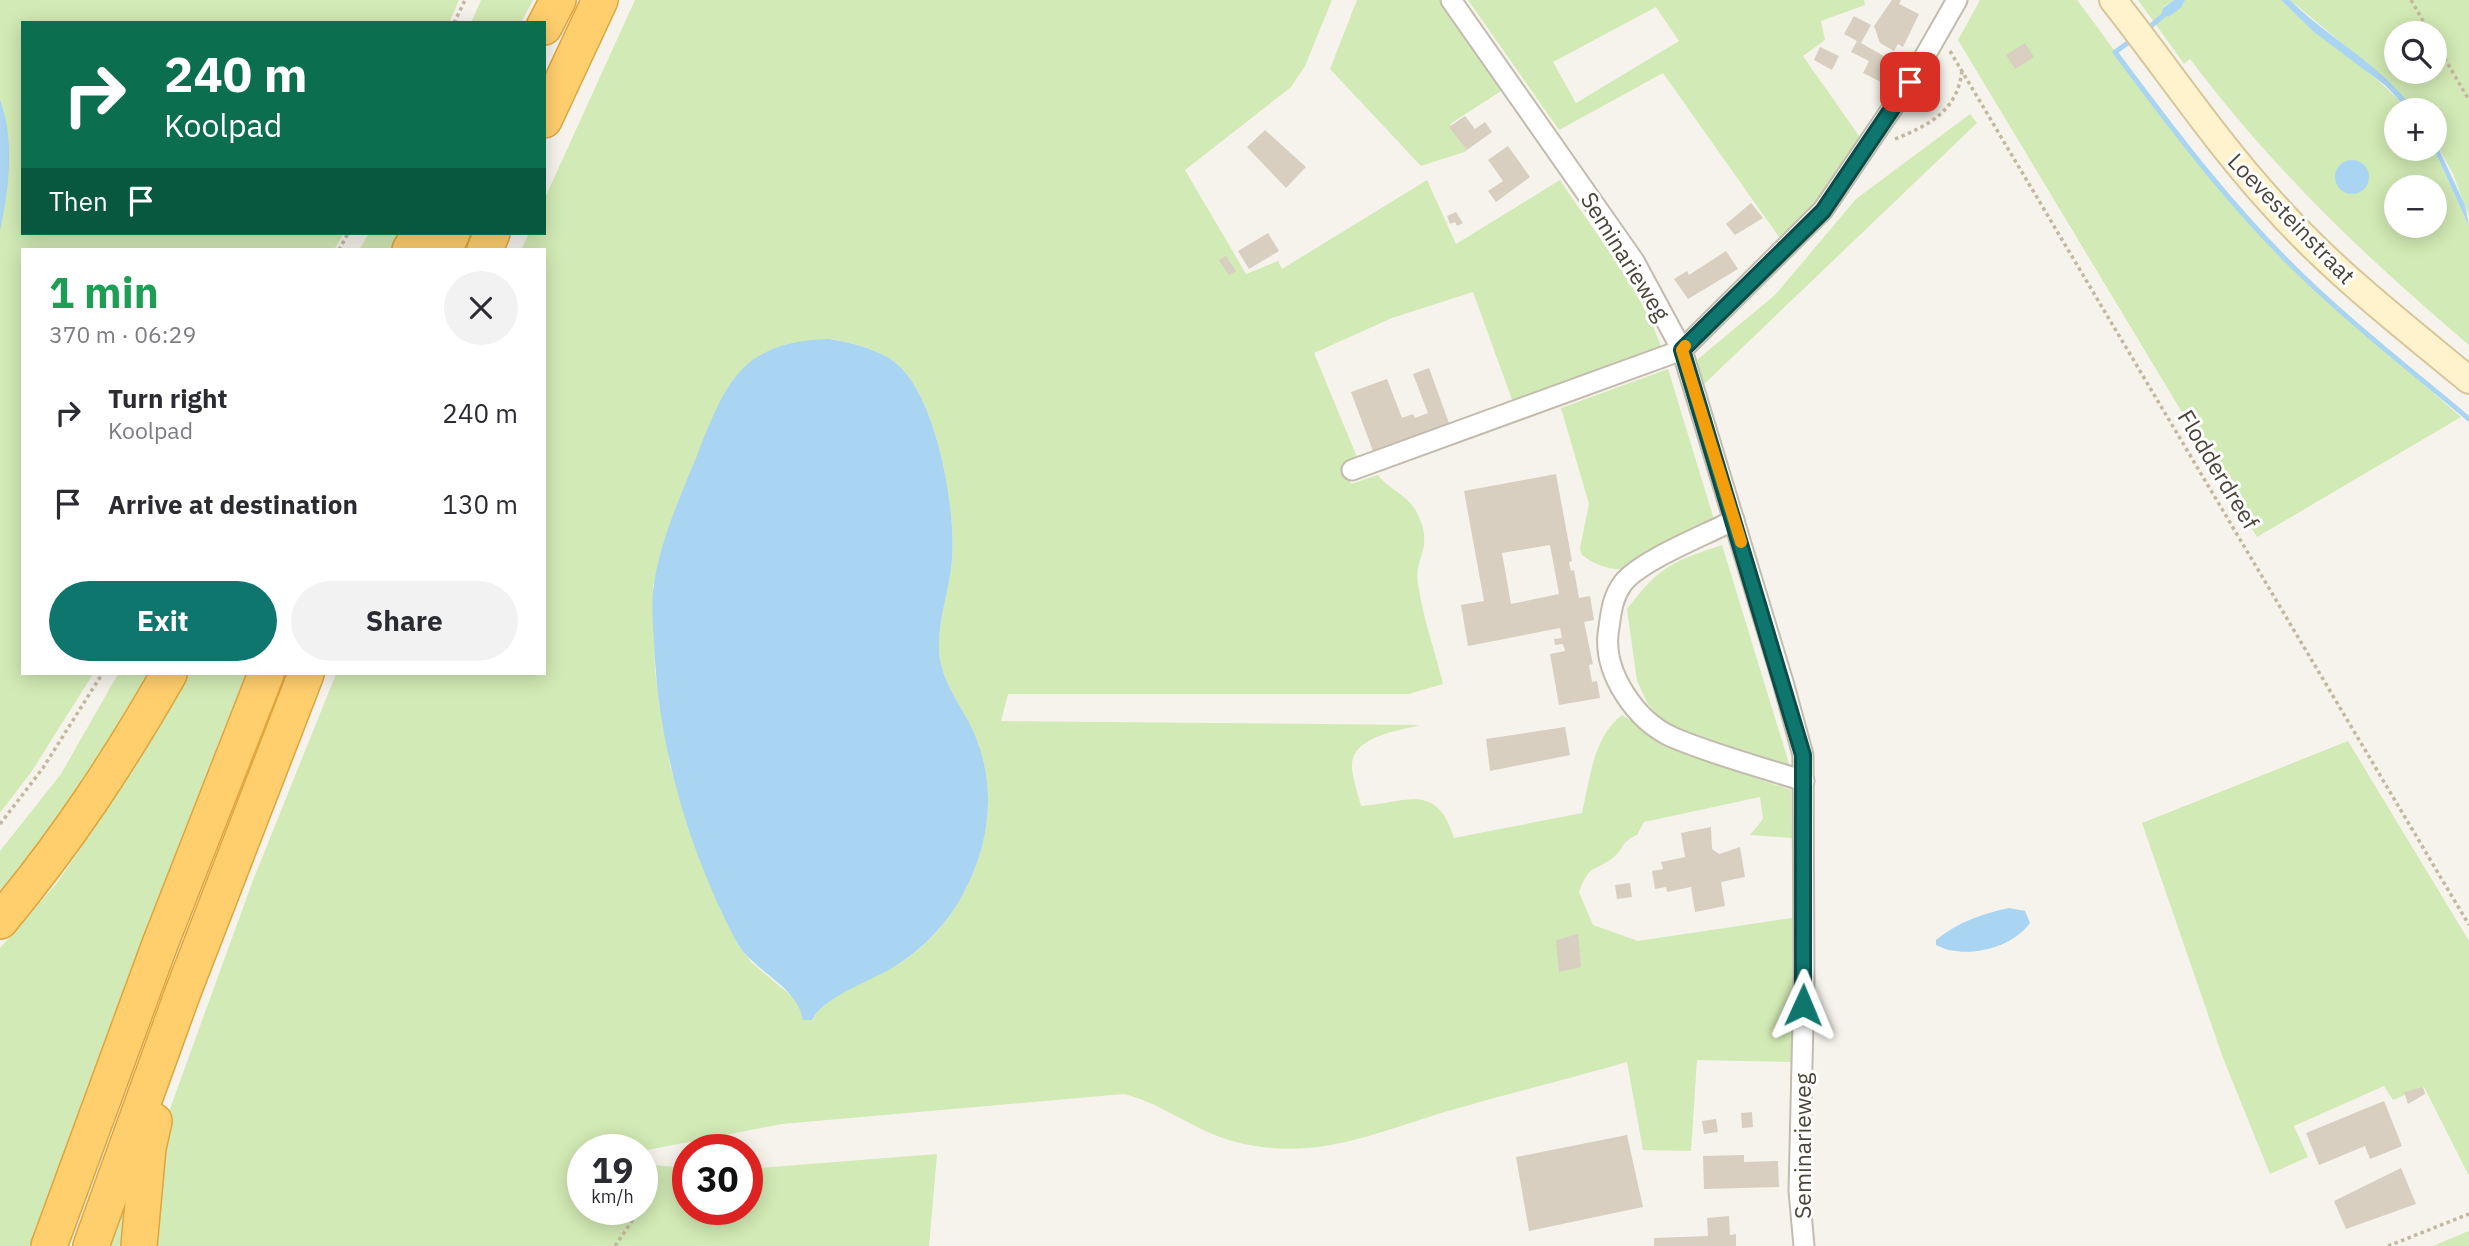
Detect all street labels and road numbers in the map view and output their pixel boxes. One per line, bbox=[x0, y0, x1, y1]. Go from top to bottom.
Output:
street label: Loevesteinstraat bbox=[2222, 146, 2362, 290]
street label: Seminarieweg bbox=[1575, 186, 1677, 326]
street label: Flodderdreef bbox=[2172, 404, 2266, 534]
street label: Seminarieweg bbox=[1787, 1073, 1817, 1219]

